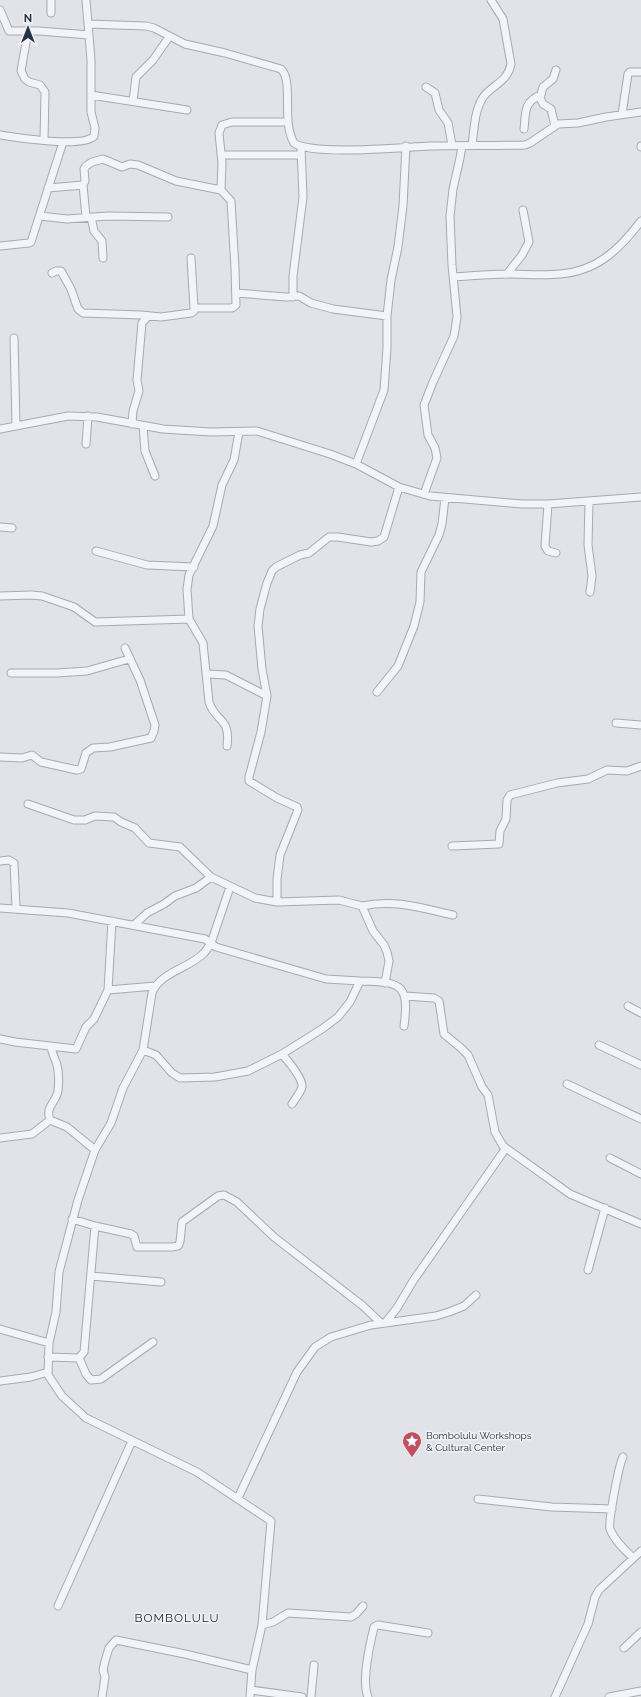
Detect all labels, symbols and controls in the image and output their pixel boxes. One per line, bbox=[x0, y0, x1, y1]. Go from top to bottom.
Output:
north arrow bbox=[8, 8, 48, 48]
text: N bbox=[24, 12, 32, 25]
place icon: Bombolulu Workshops & Cultural Center bbox=[401, 1430, 423, 1458]
place label: Bombolulu Workshops & Cultural Center bbox=[426, 1430, 532, 1453]
district label: BOMBOLULU bbox=[135, 1611, 219, 1625]

